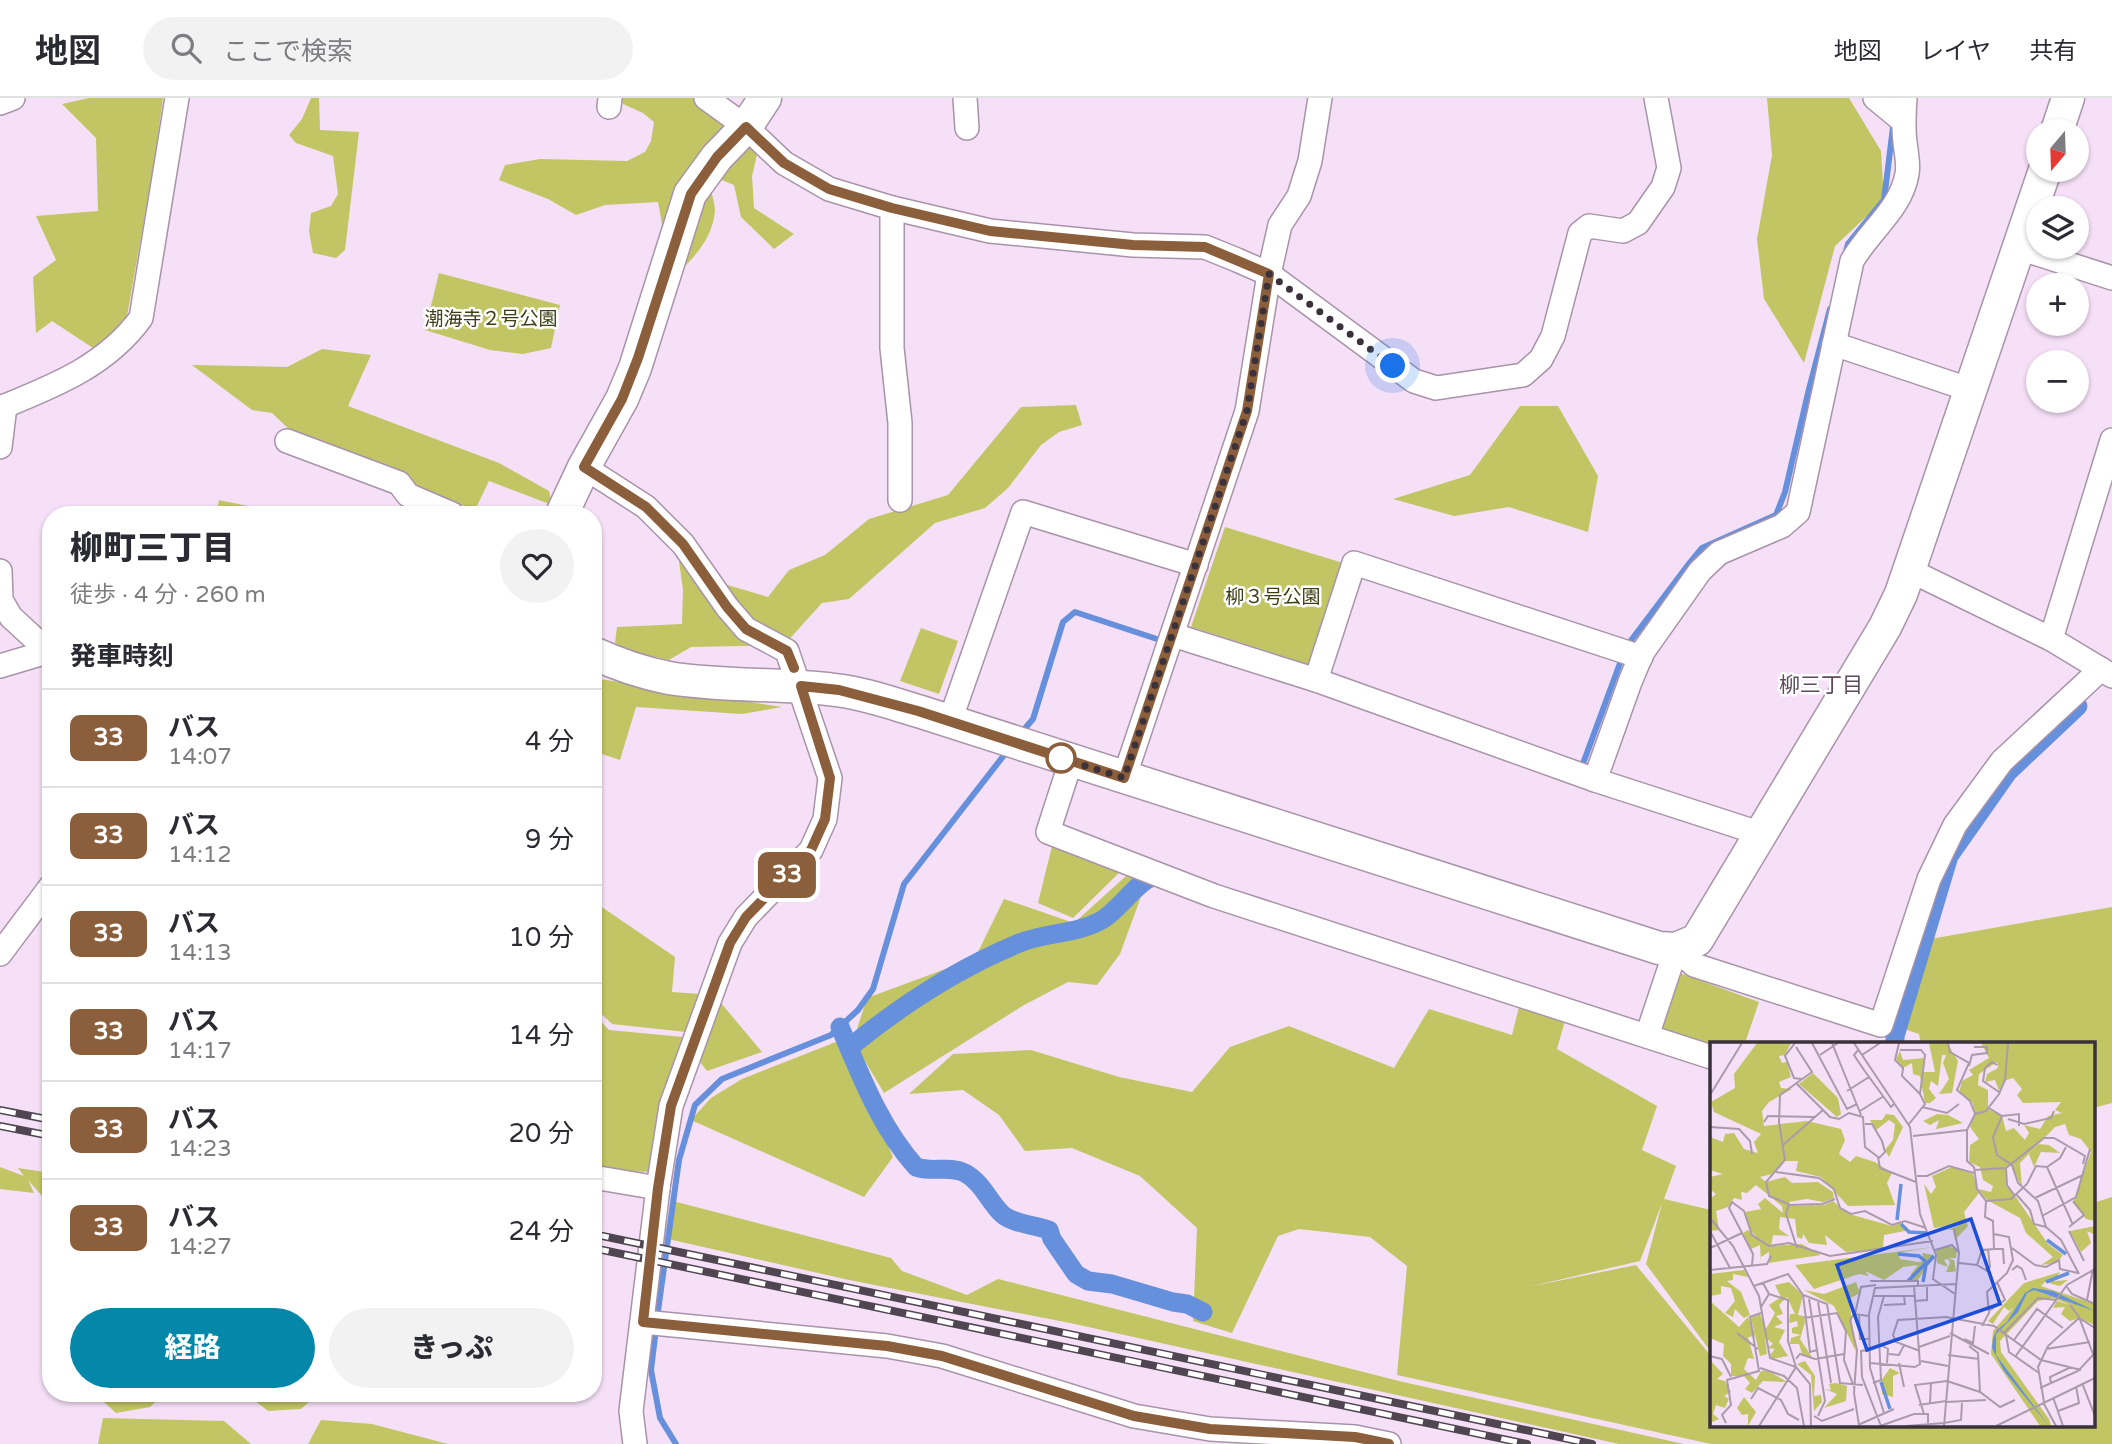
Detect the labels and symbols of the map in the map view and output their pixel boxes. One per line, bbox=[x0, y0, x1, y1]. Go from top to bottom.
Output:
north arrow bbox=[2026, 119, 2090, 182]
park label: 潮海寺２号公園 bbox=[424, 308, 558, 330]
your location bbox=[1375, 348, 1410, 383]
park label: 柳３号公園 bbox=[1225, 586, 1321, 608]
district label: 柳三丁目 bbox=[1779, 673, 1863, 698]
unlabelled marker bbox=[1046, 743, 1076, 773]
line badge: 33 bbox=[756, 852, 818, 898]
inset map bbox=[1710, 1042, 2094, 1426]

